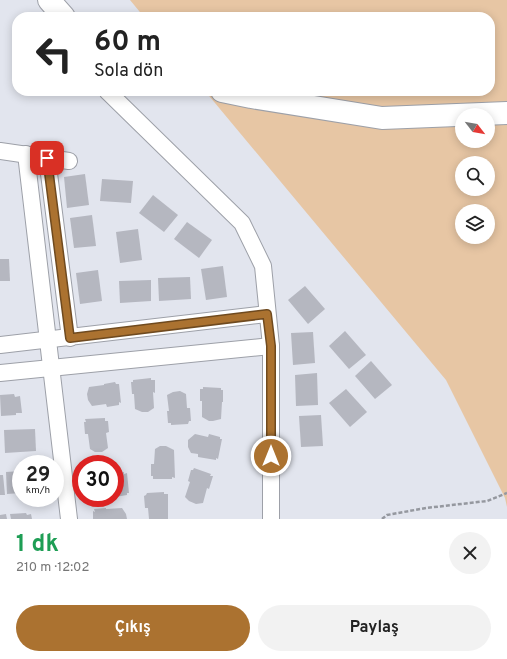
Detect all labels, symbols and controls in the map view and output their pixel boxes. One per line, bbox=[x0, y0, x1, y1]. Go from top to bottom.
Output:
text: 60 m bbox=[94, 25, 161, 61]
icon: left bbox=[28, 28, 80, 80]
text: Sola dön bbox=[94, 60, 163, 83]
north arrow bbox=[455, 108, 495, 148]
map controls bbox=[455, 108, 495, 244]
pin bbox=[30, 141, 64, 175]
icon: arrive bbox=[36, 147, 58, 169]
button: search bbox=[455, 156, 495, 196]
button: layers bbox=[455, 204, 495, 244]
position arrow bbox=[250, 435, 292, 477]
speed limit sign: 30 bbox=[72, 455, 124, 507]
text: 29 bbox=[26, 463, 50, 489]
text: km/h bbox=[26, 484, 50, 497]
text: 1 dk bbox=[16, 530, 59, 560]
button: close bbox=[449, 532, 491, 574]
text: 210 m · 12:02 bbox=[16, 560, 89, 576]
button: Çıkış bbox=[16, 605, 250, 651]
button: Paylaş bbox=[258, 605, 491, 651]

